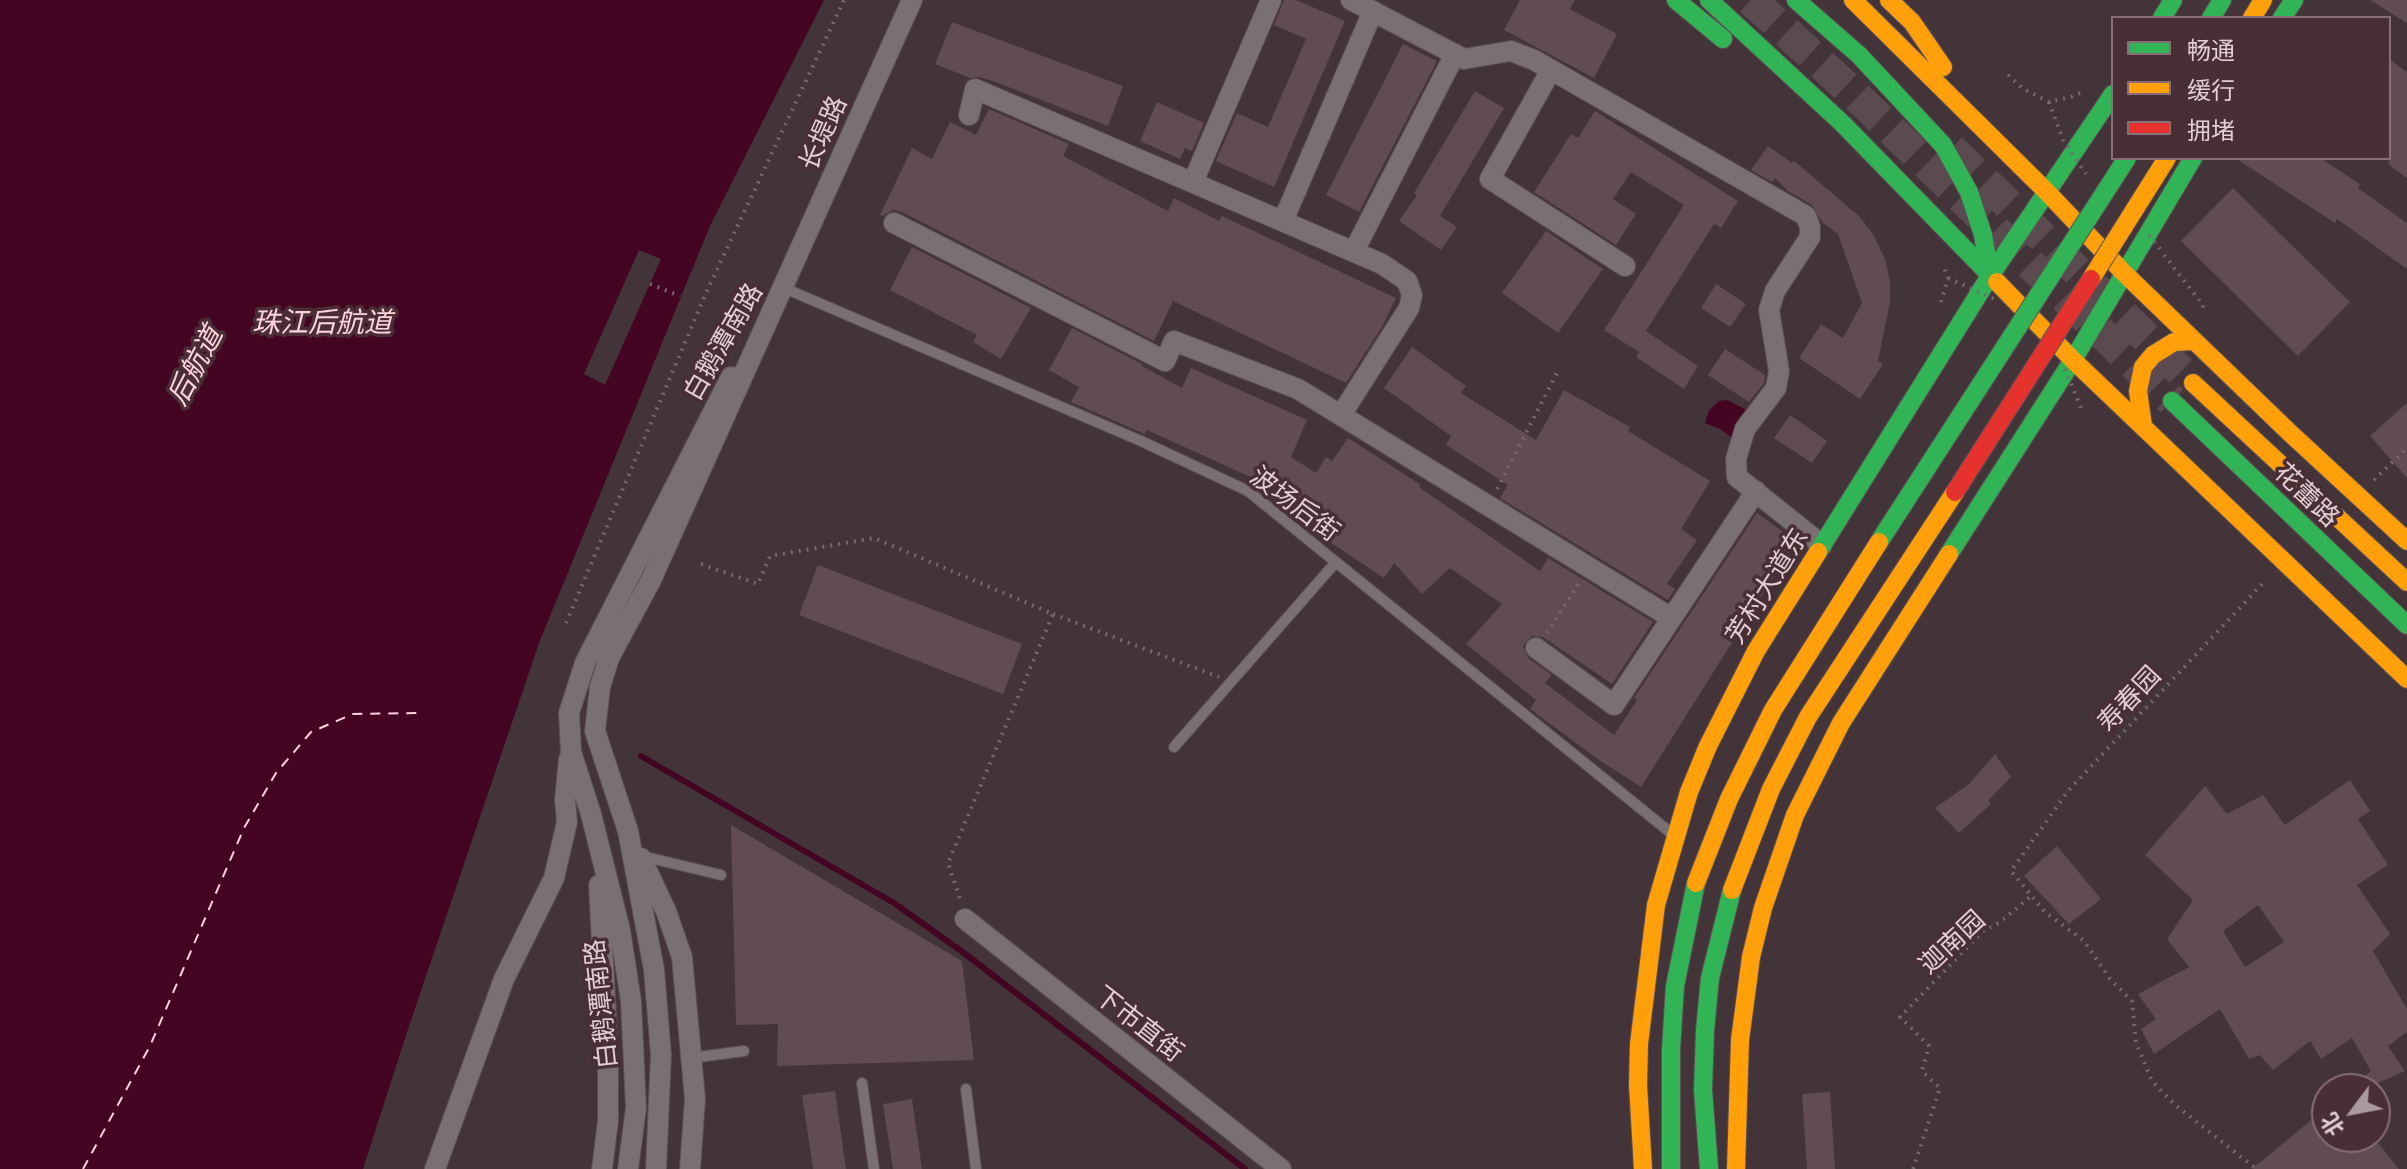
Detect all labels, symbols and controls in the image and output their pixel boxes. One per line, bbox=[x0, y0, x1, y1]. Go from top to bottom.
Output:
legend bbox=[2111, 16, 2391, 160]
text: 畅通 bbox=[2187, 37, 2235, 64]
text: 缓行 bbox=[2187, 77, 2235, 104]
street label: 长堤路 bbox=[793, 91, 853, 175]
text: 拥堵 bbox=[2187, 117, 2235, 144]
street label: 白鹅潭南路 bbox=[677, 278, 769, 406]
water label: 珠江后航道 bbox=[252, 306, 392, 340]
water label: 后航道 bbox=[160, 321, 230, 411]
street label: 花蕾路 bbox=[2268, 457, 2346, 533]
street label: 波场后街 bbox=[1244, 460, 1346, 548]
street label: 芳村大道东 bbox=[1719, 523, 1815, 649]
street label: 寿春园 bbox=[2091, 660, 2167, 738]
street label: 迦南园 bbox=[1913, 904, 1991, 980]
street label: 白鹅潭南路 bbox=[579, 938, 623, 1070]
street label: 下市直街 bbox=[1088, 980, 1190, 1068]
north arrow bbox=[2311, 1073, 2391, 1153]
text: 北 bbox=[2315, 1109, 2348, 1141]

